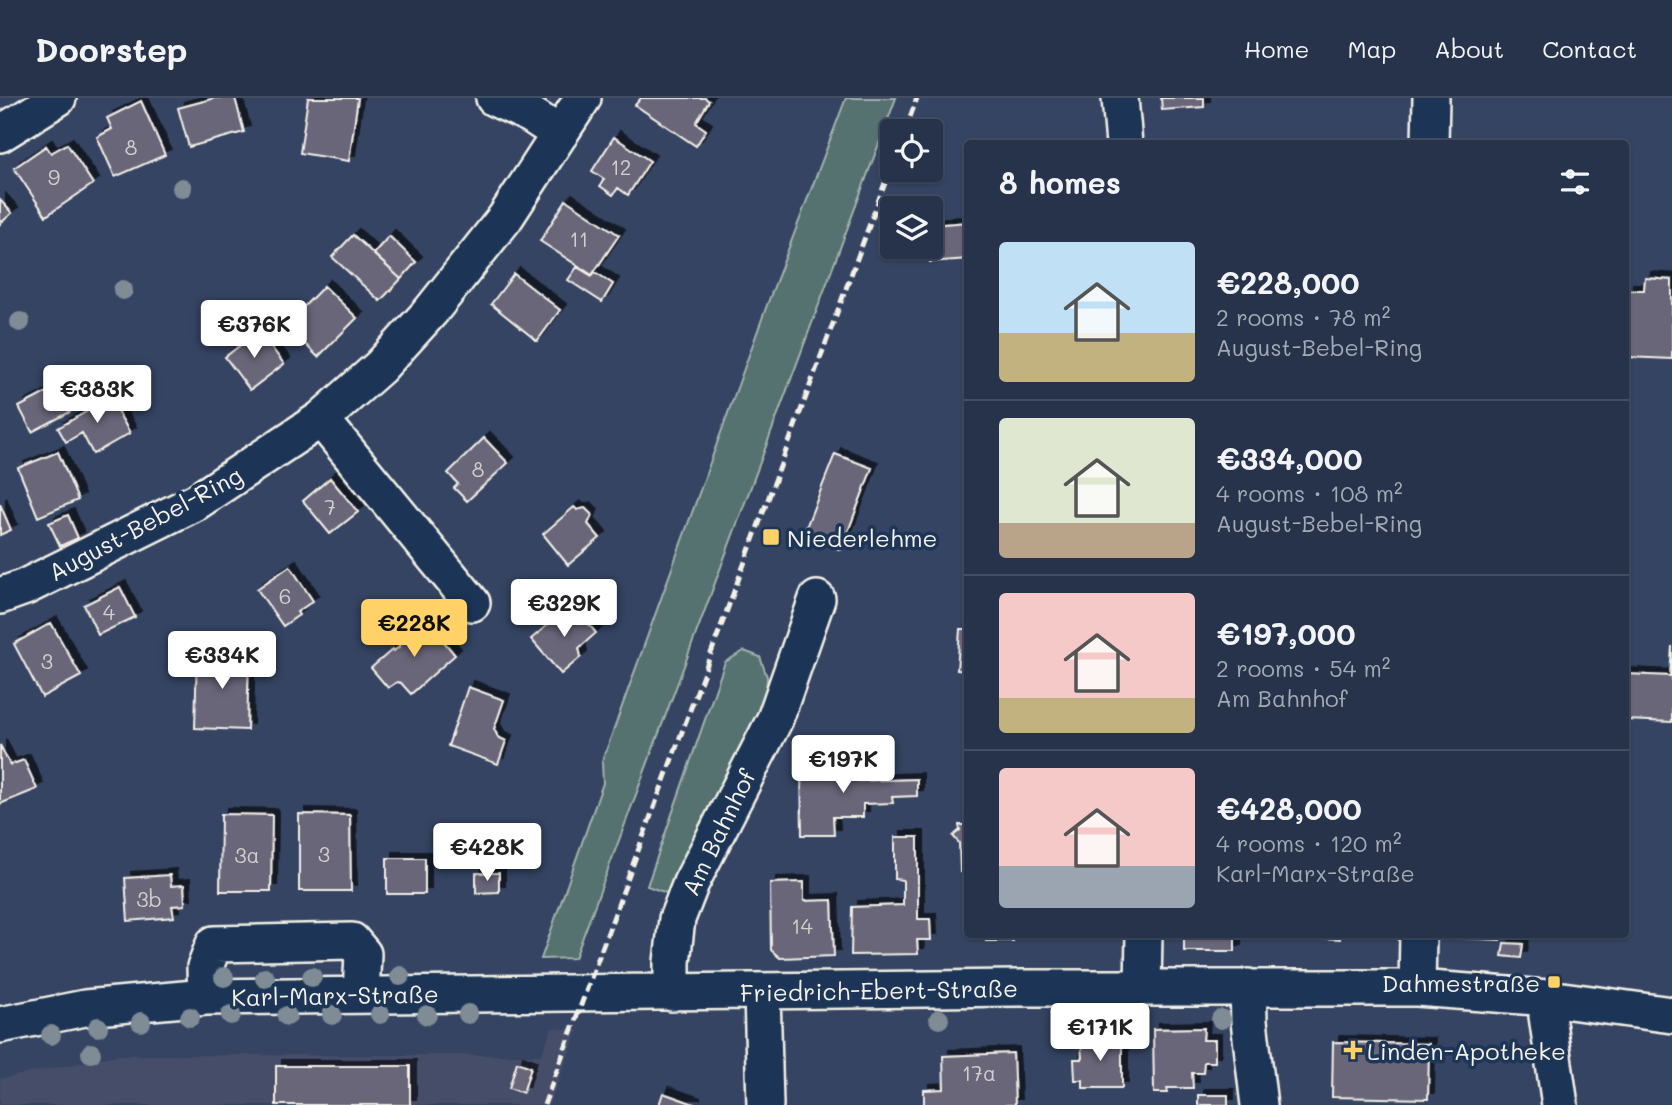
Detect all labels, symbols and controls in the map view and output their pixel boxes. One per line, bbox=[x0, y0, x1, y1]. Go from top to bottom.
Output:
text: Doorstep bbox=[35, 27, 188, 70]
text: Home bbox=[1244, 33, 1309, 64]
text: Map bbox=[1347, 33, 1396, 64]
text: About bbox=[1434, 33, 1504, 64]
text: Contact bbox=[1542, 33, 1637, 64]
map controls bbox=[880, 119, 943, 259]
button: locate bbox=[880, 119, 943, 182]
house number: 8 bbox=[125, 133, 137, 160]
house number: 12 bbox=[610, 153, 632, 180]
text: 8 homes bbox=[999, 162, 1121, 202]
house number: 9 bbox=[48, 163, 60, 190]
icon: filters bbox=[1556, 163, 1594, 201]
button: layers bbox=[880, 196, 943, 259]
house number: 11 bbox=[570, 225, 588, 252]
text: €228,000 bbox=[1216, 262, 1360, 302]
icon: home bbox=[1055, 270, 1139, 354]
pin: €376K bbox=[205, 300, 303, 360]
text: 2 rooms · 78 m² bbox=[1216, 302, 1390, 332]
text: €376K bbox=[217, 308, 291, 338]
text: August-Bebel-Ring bbox=[1216, 332, 1422, 362]
pin: €383K bbox=[48, 366, 146, 425]
text: €383K bbox=[59, 373, 135, 403]
text: €334,000 bbox=[1216, 438, 1362, 478]
icon: home bbox=[1055, 446, 1139, 530]
house number: 8 bbox=[472, 455, 484, 482]
street label: August-Bebel-Ring bbox=[43, 459, 247, 587]
text: 4 rooms · 108 m² bbox=[1216, 478, 1403, 508]
house number: 7 bbox=[324, 493, 336, 520]
text: August-Bebel-Ring bbox=[1216, 508, 1422, 538]
place label: Niederlehme bbox=[787, 522, 937, 553]
marker: Niederlehme bbox=[761, 527, 781, 547]
pin: €329K bbox=[515, 580, 613, 639]
house number: 6 bbox=[279, 582, 291, 609]
text: €329K bbox=[527, 587, 601, 617]
house number: 4 bbox=[103, 598, 116, 625]
pin: €228K bbox=[365, 600, 463, 659]
text: €228K bbox=[377, 607, 451, 637]
text: €197,000 bbox=[1216, 613, 1355, 653]
icon: home bbox=[1055, 621, 1139, 705]
pin: €334K bbox=[173, 632, 271, 691]
text: €334K bbox=[184, 639, 260, 669]
house number: 3 bbox=[41, 647, 53, 674]
text: 2 rooms · 54 m² bbox=[1216, 653, 1391, 683]
text: Am Bahnhof bbox=[1216, 683, 1348, 713]
pin: €197K bbox=[794, 736, 892, 795]
text: €197K bbox=[808, 743, 878, 773]
street label: Am Bahnhof bbox=[674, 763, 762, 900]
text: €428,000 bbox=[1216, 788, 1362, 828]
icon: home bbox=[1055, 796, 1139, 880]
pin: €428K bbox=[438, 824, 536, 883]
text: 4 rooms · 120 m² bbox=[1216, 828, 1402, 858]
text: €428K bbox=[449, 831, 525, 861]
house number: 3 bbox=[318, 840, 330, 867]
house number: 3a bbox=[234, 841, 260, 868]
text: Karl-Marx-Straße bbox=[1216, 858, 1415, 888]
house number: 3b bbox=[136, 885, 162, 912]
house number: 14 bbox=[791, 912, 814, 939]
place label: Dahmestraße bbox=[1382, 967, 1540, 998]
street label: Friedrich-Ebert-Straße bbox=[740, 972, 1018, 1008]
marker: Dahmestraße bbox=[1546, 974, 1562, 990]
street label: Karl-Marx-Straße bbox=[231, 978, 439, 1012]
pin: €171K bbox=[1051, 1004, 1149, 1063]
text: €171K bbox=[1067, 1011, 1133, 1041]
place label: Linden-Apotheke bbox=[1367, 1035, 1566, 1066]
marker: Linden-Apotheke bbox=[1345, 1042, 1361, 1058]
house number: 17a bbox=[962, 1059, 996, 1086]

